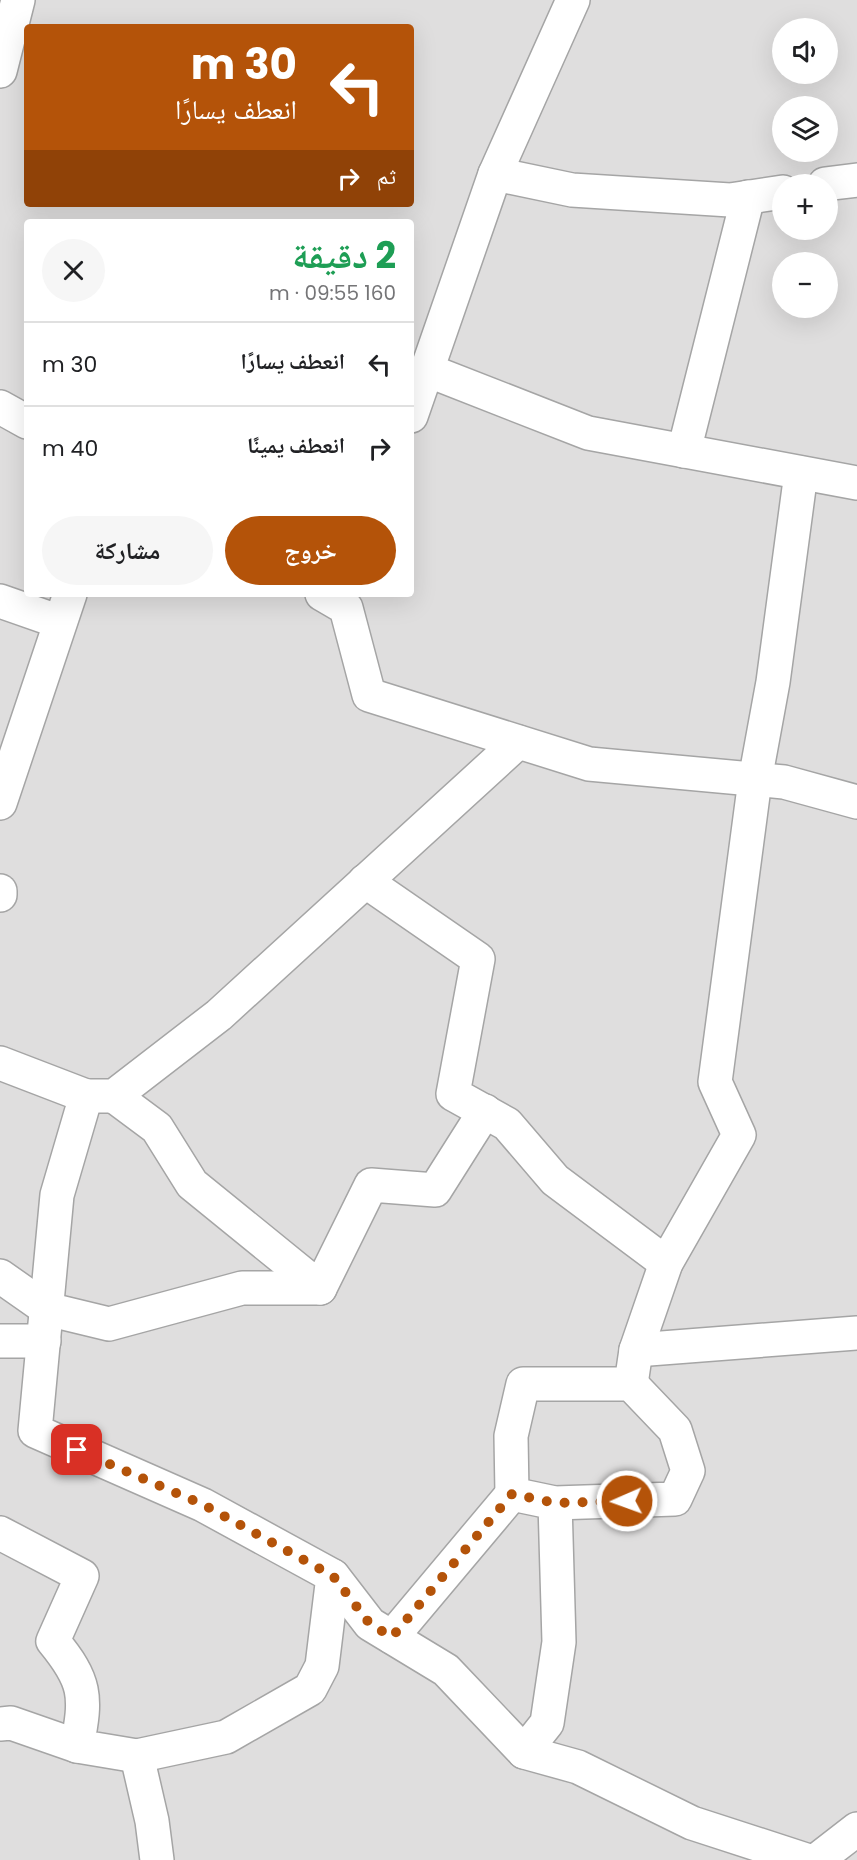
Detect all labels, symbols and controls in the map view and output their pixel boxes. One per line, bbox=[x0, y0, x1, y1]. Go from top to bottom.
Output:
map controls bbox=[772, 18, 838, 318]
button: sound bbox=[772, 18, 838, 84]
text: 30 m bbox=[191, 35, 297, 94]
icon: left bbox=[318, 48, 396, 126]
text: انعطف يسارًا bbox=[175, 91, 297, 128]
button: layers bbox=[772, 96, 838, 162]
text: ثم bbox=[377, 161, 396, 192]
icon: right bbox=[332, 162, 365, 195]
button: + bbox=[772, 174, 838, 240]
text: 2 دقيقة bbox=[292, 230, 396, 281]
button: close bbox=[42, 239, 105, 302]
button: − bbox=[772, 252, 838, 318]
text: 160 m · 09:55 bbox=[269, 279, 396, 307]
text: انعطف يسارًا bbox=[241, 346, 345, 377]
icon: left bbox=[363, 348, 396, 381]
text: 30 m bbox=[42, 349, 97, 380]
text: انعطف يمينًا bbox=[247, 430, 345, 461]
icon: right bbox=[363, 432, 396, 465]
text: 40 m bbox=[42, 433, 98, 464]
button: مشاركة bbox=[42, 516, 213, 585]
button: خروج bbox=[225, 516, 396, 585]
pin bbox=[51, 1424, 102, 1475]
icon: arrive bbox=[60, 1433, 93, 1466]
position arrow bbox=[595, 1469, 659, 1533]

